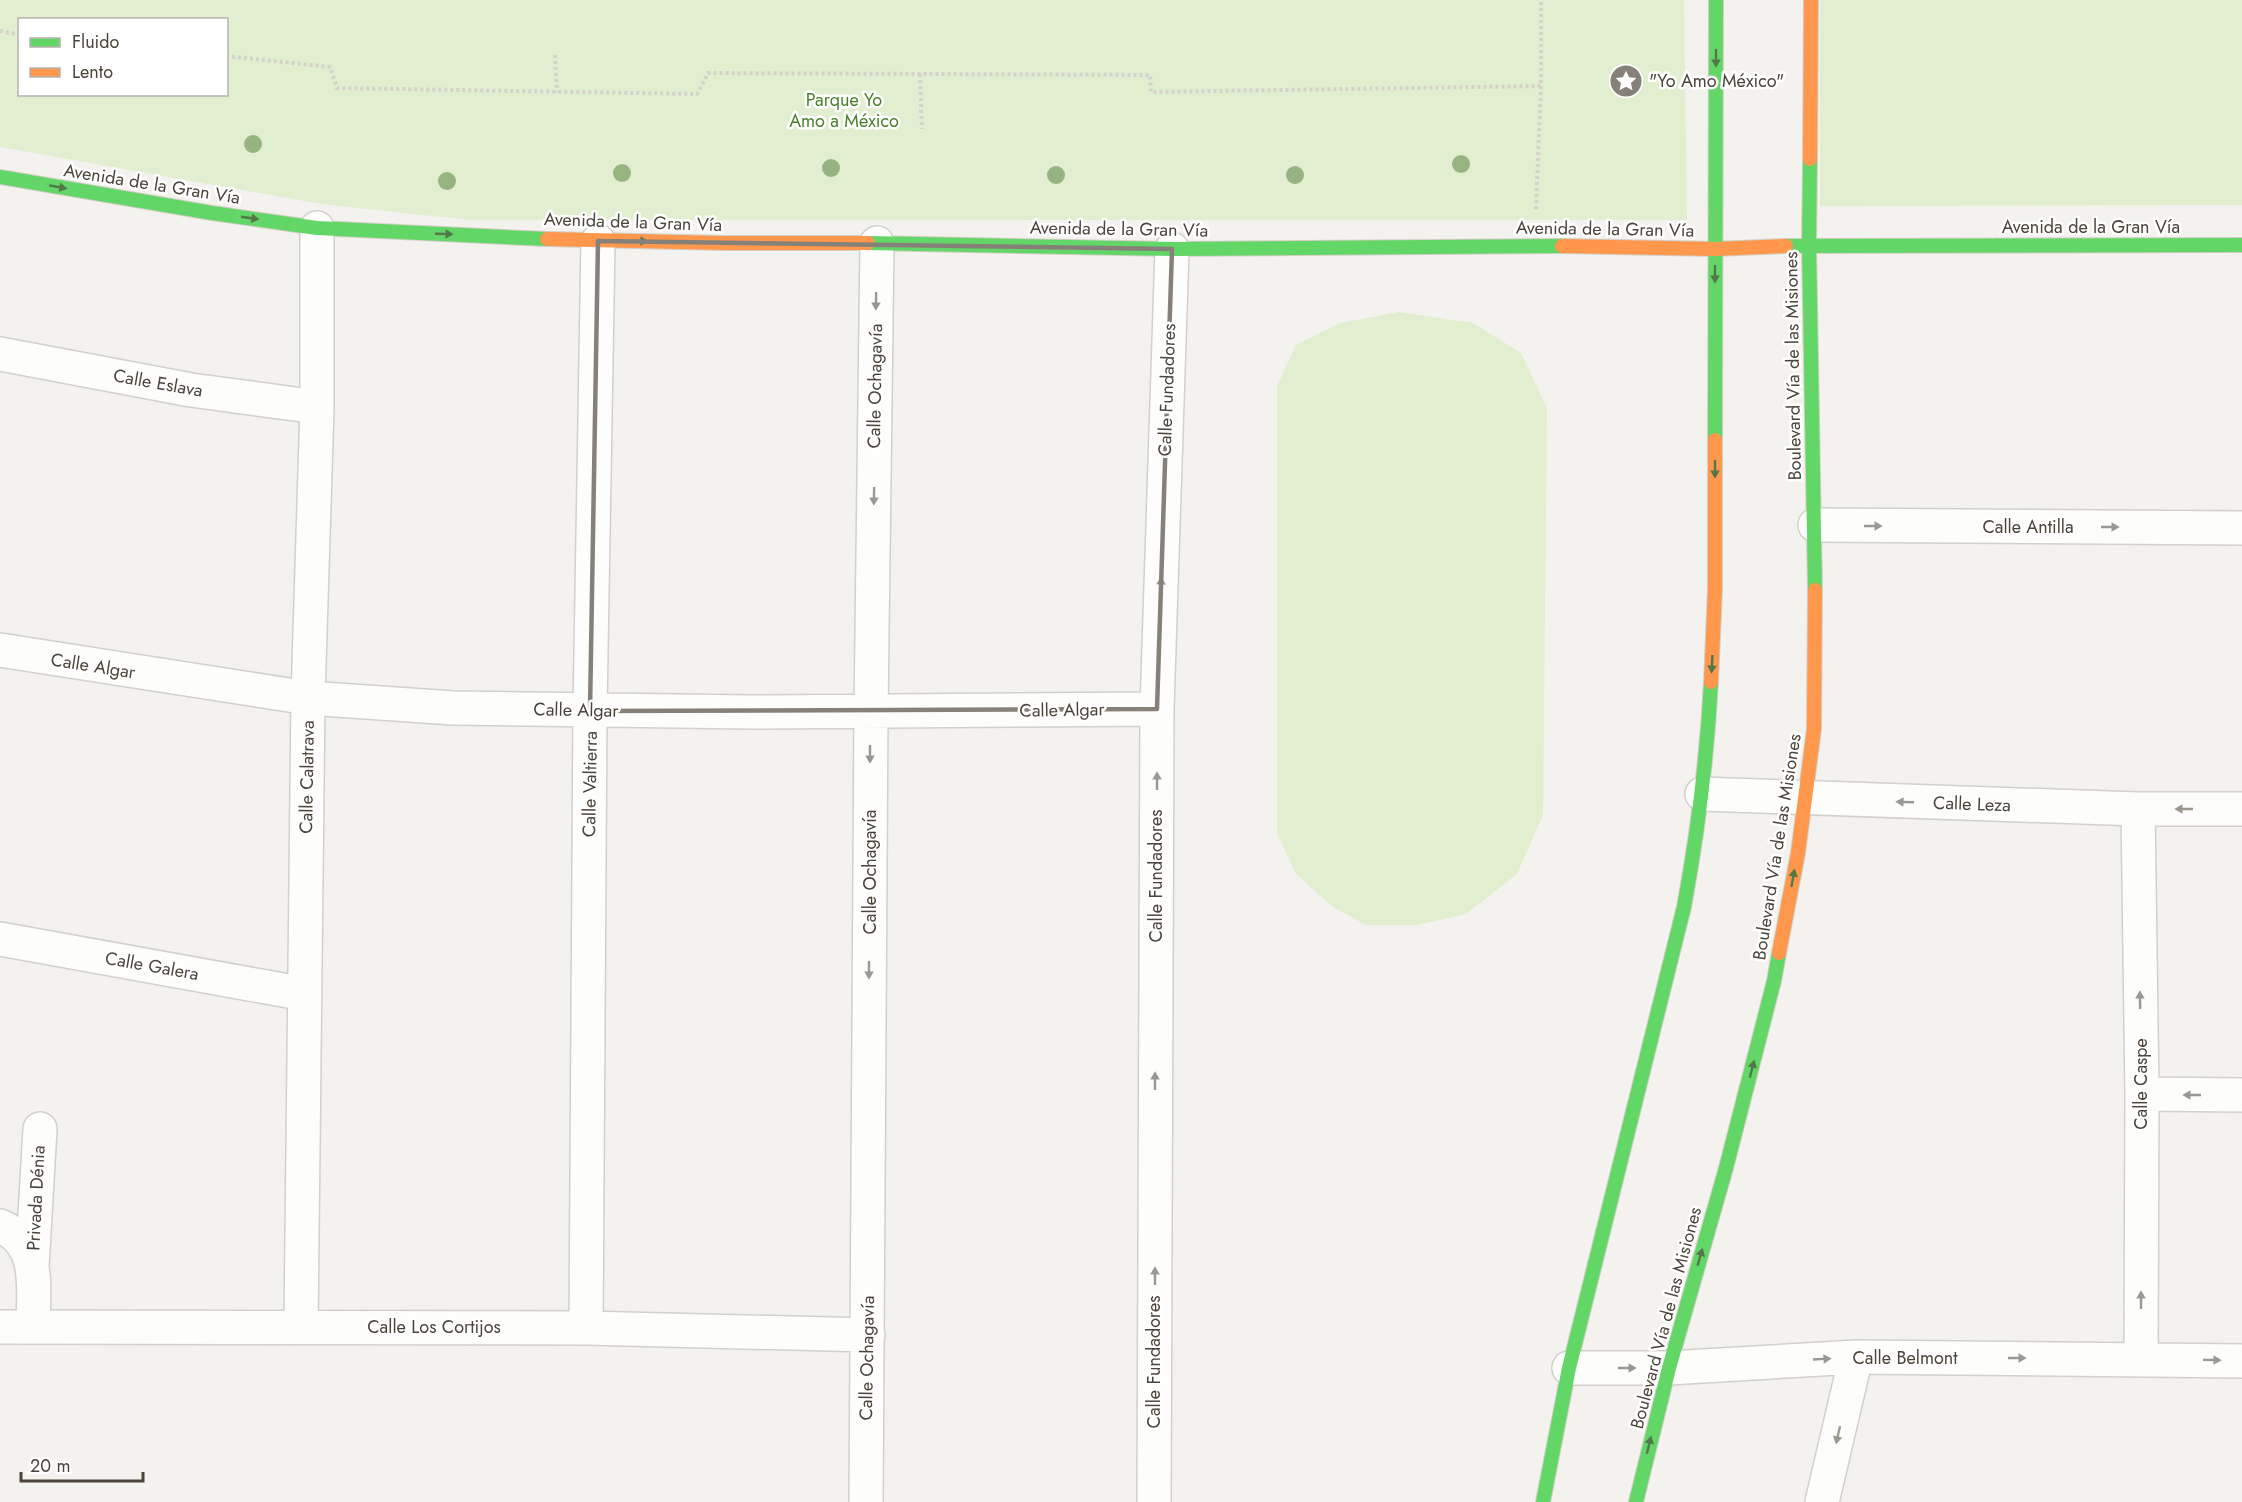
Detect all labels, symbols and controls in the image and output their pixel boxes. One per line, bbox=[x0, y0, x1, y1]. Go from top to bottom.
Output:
legend bbox=[18, 18, 228, 96]
text: Fluido bbox=[72, 29, 120, 55]
one-way arrow bbox=[1711, 49, 1721, 68]
text: Lento bbox=[72, 59, 113, 85]
place icon: "Yo Amo México" bbox=[1608, 63, 1644, 99]
place label: "Yo Amo México" bbox=[1649, 68, 1784, 94]
park label: Parque Yo Amo a México bbox=[789, 87, 899, 134]
street label: Avenida de la Gran Vía bbox=[62, 157, 242, 211]
one-way arrow bbox=[48, 182, 67, 191]
street label: Avenida de la Gran Vía bbox=[543, 206, 723, 238]
one-way arrow bbox=[241, 214, 260, 223]
street label: Avenida de la Gran Vía bbox=[1030, 214, 1208, 244]
street label: Avenida de la Gran Vía bbox=[1516, 214, 1694, 244]
street label: Avenida de la Gran Vía bbox=[2002, 214, 2180, 240]
one-way arrow bbox=[435, 229, 454, 238]
one-way arrow bbox=[630, 237, 649, 246]
street label: Boulevard Vía de las Misiones bbox=[1778, 251, 1808, 481]
one-way arrow bbox=[1710, 265, 1720, 284]
one-way arrow bbox=[872, 292, 881, 311]
street label: Calle Ochagavía bbox=[861, 323, 889, 449]
street label: Calle Fundadores bbox=[1152, 323, 1182, 457]
street label: Calle Eslava bbox=[111, 362, 205, 404]
one-way arrow bbox=[1710, 460, 1720, 479]
one-way arrow bbox=[869, 487, 879, 506]
street label: Calle Antilla bbox=[1982, 514, 2074, 540]
one-way arrow bbox=[1864, 521, 1883, 531]
one-way arrow bbox=[2101, 522, 2120, 532]
one-way arrow bbox=[1156, 576, 1166, 595]
street label: Calle Algar bbox=[49, 647, 138, 686]
one-way arrow bbox=[1707, 655, 1716, 674]
street label: Calle Algar bbox=[533, 696, 620, 724]
street label: Calle Algar bbox=[1019, 696, 1106, 724]
street label: Calle Calatrava bbox=[293, 720, 321, 834]
street label: Calle Valtierra bbox=[576, 731, 604, 837]
street label: Boulevard Vía de las Misiones bbox=[1746, 732, 1808, 962]
one-way arrow bbox=[866, 745, 875, 764]
one-way arrow bbox=[1152, 771, 1162, 790]
street label: Calle Leza bbox=[1933, 790, 2011, 818]
one-way arrow bbox=[1895, 797, 1914, 807]
one-way arrow bbox=[2174, 804, 2193, 814]
street label: Calle Ochagavía bbox=[857, 810, 883, 934]
street label: Calle Fundadores bbox=[1143, 810, 1169, 942]
one-way arrow bbox=[1789, 869, 1798, 888]
street label: Calle Galera bbox=[103, 945, 201, 987]
one-way arrow bbox=[864, 961, 874, 980]
one-way arrow bbox=[2136, 991, 2145, 1010]
street label: Calle Caspe bbox=[2128, 1038, 2154, 1130]
one-way arrow bbox=[1747, 1060, 1757, 1078]
one-way arrow bbox=[1150, 1071, 1160, 1090]
one-way arrow bbox=[2182, 1090, 2201, 1100]
street label: Privada Dénia bbox=[20, 1145, 52, 1251]
street label: Boulevard Vía de las Misiones bbox=[1624, 1204, 1708, 1432]
one-way arrow bbox=[1696, 1248, 1705, 1266]
one-way arrow bbox=[1150, 1266, 1160, 1285]
one-way arrow bbox=[2136, 1291, 2146, 1310]
street label: Calle Ochagavía bbox=[853, 1295, 881, 1421]
street label: Calle Fundadores bbox=[1141, 1296, 1167, 1428]
street label: Calle Los Cortijos bbox=[367, 1314, 501, 1340]
street label: Calle Belmont bbox=[1852, 1345, 1958, 1371]
one-way arrow bbox=[2007, 1353, 2026, 1363]
one-way arrow bbox=[1813, 1355, 1832, 1364]
one-way arrow bbox=[2202, 1356, 2221, 1365]
one-way arrow bbox=[1618, 1363, 1637, 1373]
one-way arrow bbox=[1833, 1426, 1843, 1444]
one-way arrow bbox=[1645, 1436, 1654, 1454]
scale bar bbox=[21, 1445, 142, 1483]
text: 20 m bbox=[30, 1453, 70, 1479]

